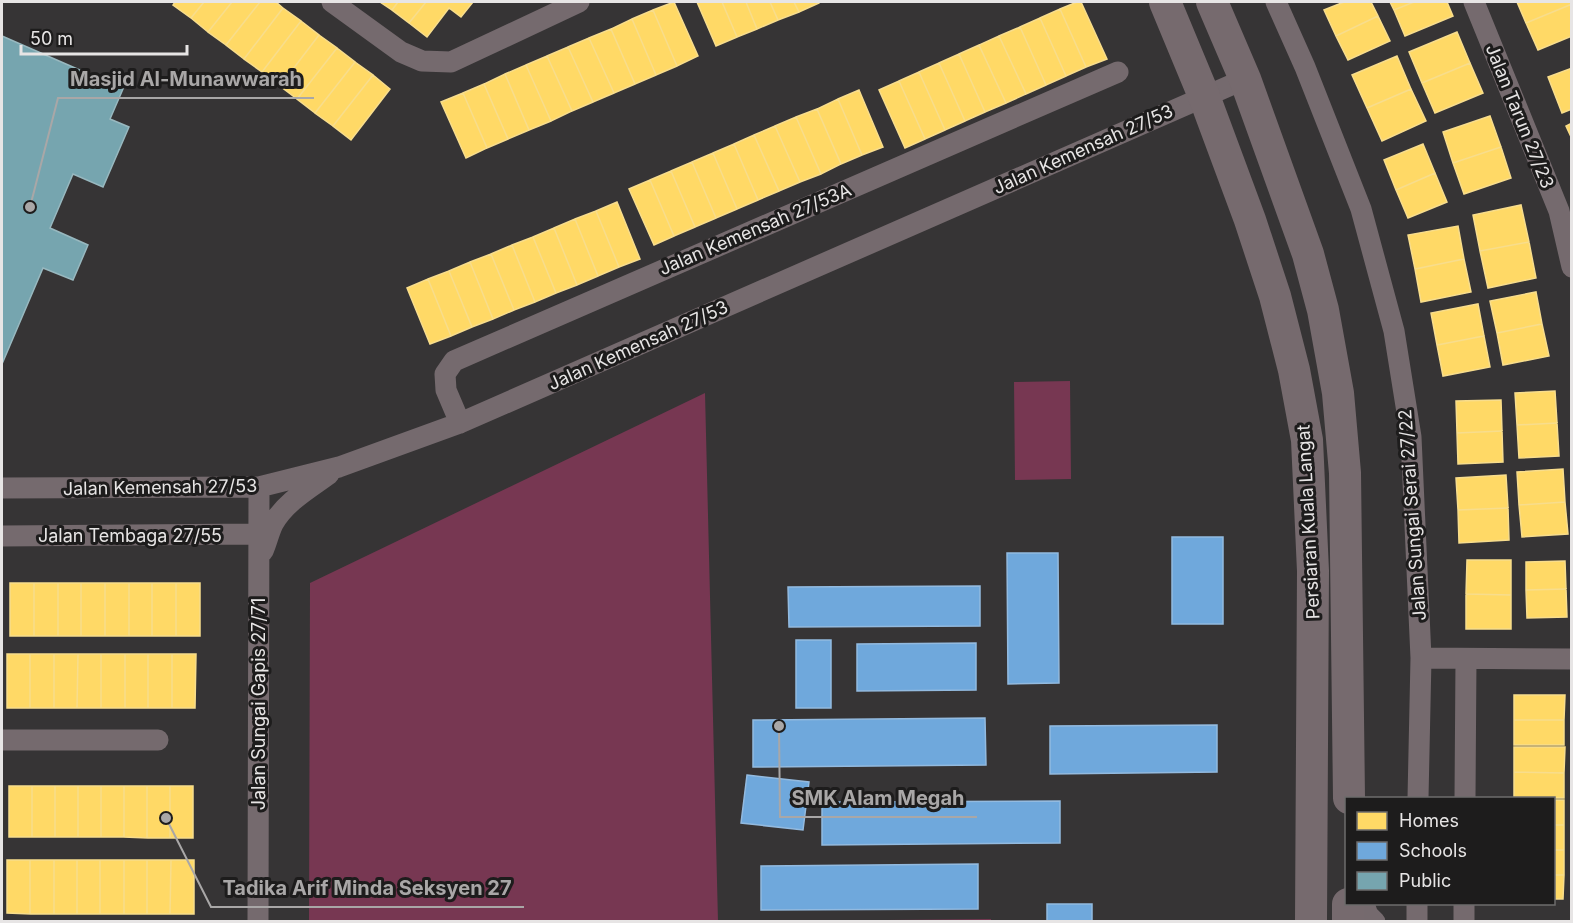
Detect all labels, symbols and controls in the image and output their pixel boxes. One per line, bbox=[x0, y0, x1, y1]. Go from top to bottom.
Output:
scale bar bbox=[21, 18, 188, 56]
text: 50 m bbox=[30, 28, 73, 49]
street label: Jalan Tarun 27/23 bbox=[1481, 41, 1559, 191]
callout: Masjid Al-Munawwarah bbox=[58, 60, 314, 98]
text: Masjid Al-Munawwarah bbox=[70, 67, 302, 91]
street label: Jalan Kemensah 27/53 bbox=[990, 100, 1176, 198]
street label: Jalan Kemensah 27/53A bbox=[656, 179, 854, 279]
street label: Jalan Kemensah 27/53 bbox=[545, 296, 731, 394]
street label: Jalan Sungai Serai 27/22 bbox=[1394, 409, 1430, 621]
street label: Persiaran Kuala Langat bbox=[1292, 424, 1324, 620]
street label: Jalan Kemensah 27/53 bbox=[63, 475, 257, 499]
street label: Jalan Tembaga 27/55 bbox=[38, 525, 222, 546]
street label: Jalan Sungai Gapis 27/71 bbox=[248, 598, 269, 810]
callout: SMK Alam Megah bbox=[780, 779, 977, 817]
text: SMK Alam Megah bbox=[791, 786, 965, 810]
legend bbox=[1345, 797, 1555, 905]
text: Homes bbox=[1399, 810, 1459, 831]
text: Schools bbox=[1399, 840, 1467, 861]
callout: Tadika Arif Minda Seksyen 27 bbox=[211, 869, 524, 907]
text: Public bbox=[1399, 870, 1451, 891]
text: Tadika Arif Minda Seksyen 27 bbox=[222, 876, 512, 900]

